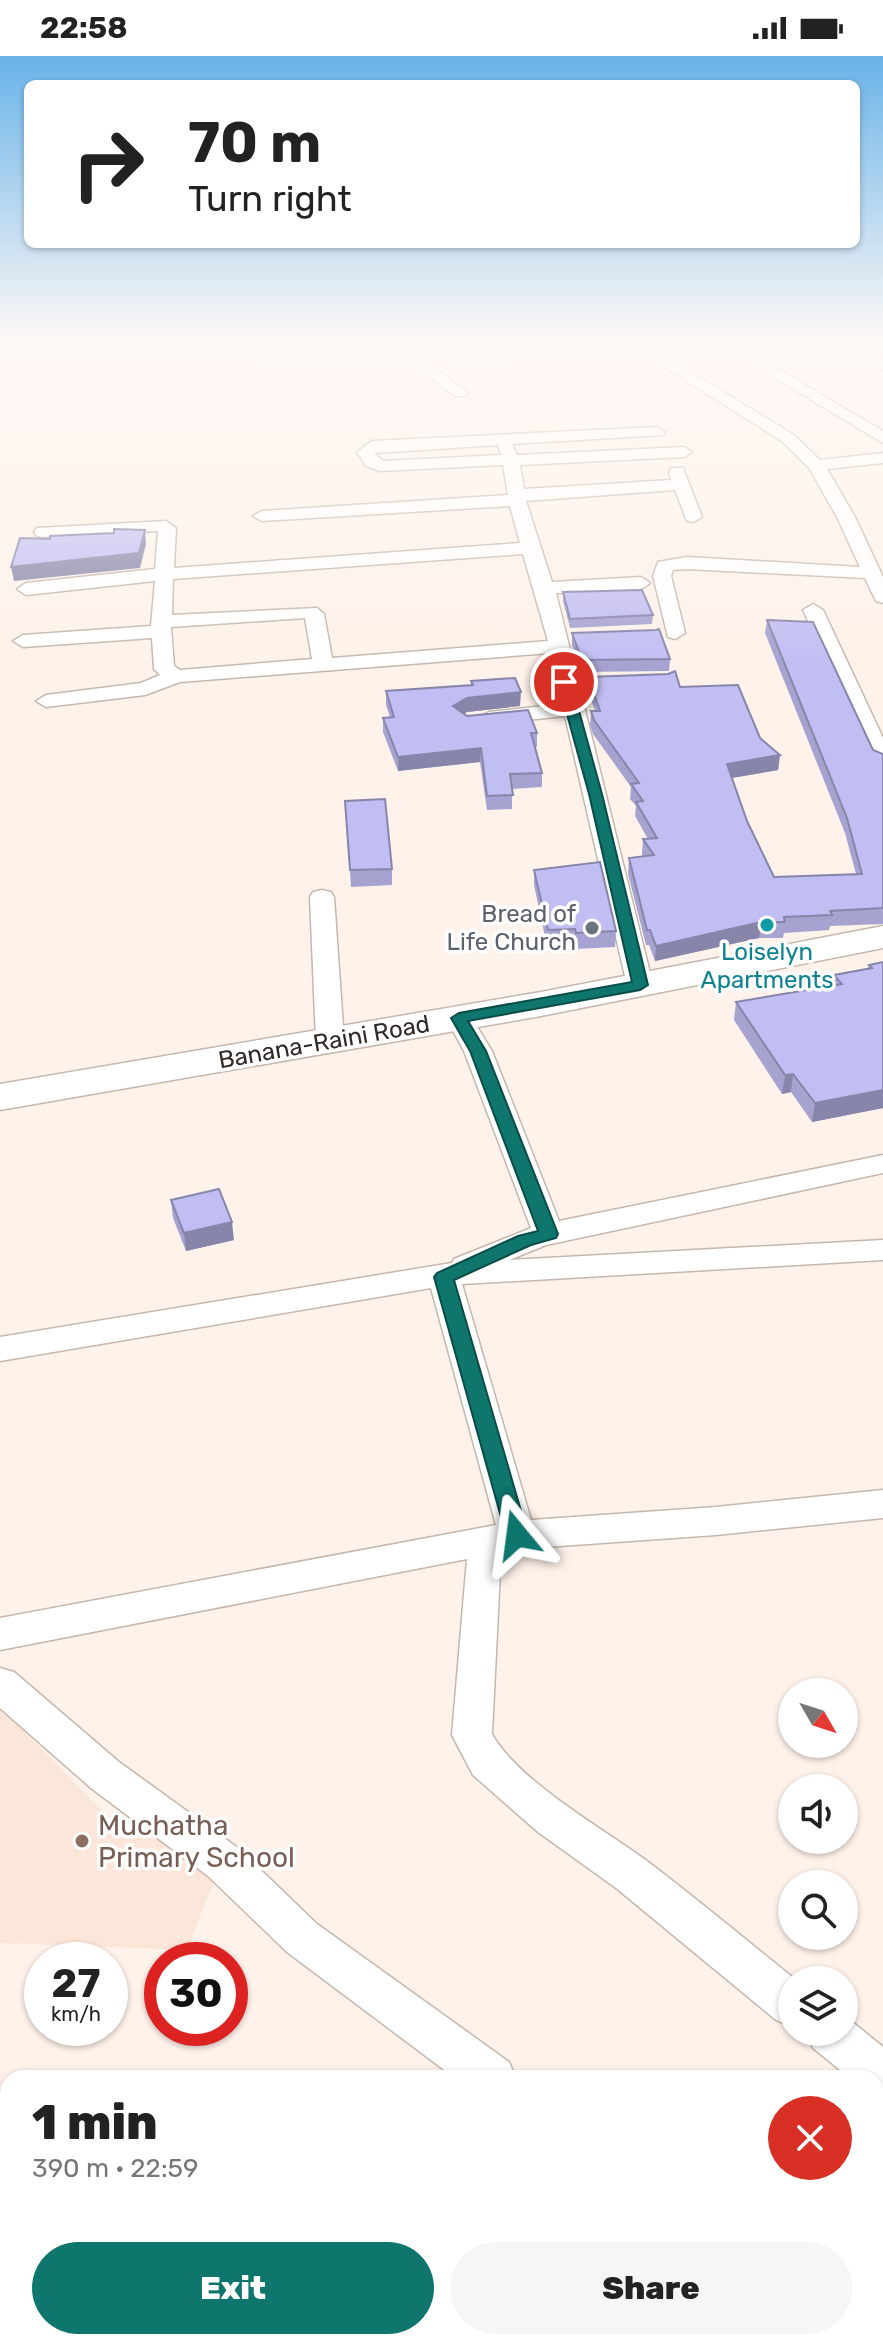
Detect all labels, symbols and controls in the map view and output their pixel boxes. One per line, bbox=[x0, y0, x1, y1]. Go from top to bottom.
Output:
text: 22:58 bbox=[40, 10, 127, 46]
text: 70 m bbox=[188, 110, 321, 176]
icon: right bbox=[56, 112, 160, 216]
text: Turn right bbox=[188, 177, 352, 220]
pin bbox=[530, 648, 598, 716]
icon: arrive bbox=[542, 660, 586, 704]
place label: Bread of Life Church bbox=[447, 900, 577, 956]
marker: Loiselyn Apartments bbox=[758, 916, 776, 934]
marker: Bread of Life Church bbox=[583, 919, 601, 937]
place label: Loiselyn Apartments bbox=[701, 938, 833, 994]
street label: Banana-Raini Road bbox=[216, 1010, 432, 1074]
position arrow bbox=[475, 1493, 559, 1577]
north arrow bbox=[778, 1678, 858, 1758]
map controls bbox=[778, 1678, 858, 2046]
button: sound bbox=[778, 1774, 858, 1854]
place label: Muchatha Primary School bbox=[98, 1809, 295, 1874]
marker: Muchatha Primary School bbox=[73, 1832, 91, 1850]
button: search bbox=[778, 1870, 858, 1950]
speed limit sign: 30 bbox=[144, 1942, 248, 2046]
text: 27 bbox=[52, 1960, 100, 2007]
button: layers bbox=[778, 1966, 858, 2046]
text: km/h bbox=[51, 2002, 101, 2026]
text: 1 min bbox=[32, 2094, 158, 2151]
button: close bbox=[768, 2096, 852, 2180]
text: 390 m · 22:59 bbox=[32, 2153, 198, 2184]
button: Exit bbox=[32, 2242, 434, 2334]
button: Share bbox=[450, 2242, 852, 2334]

